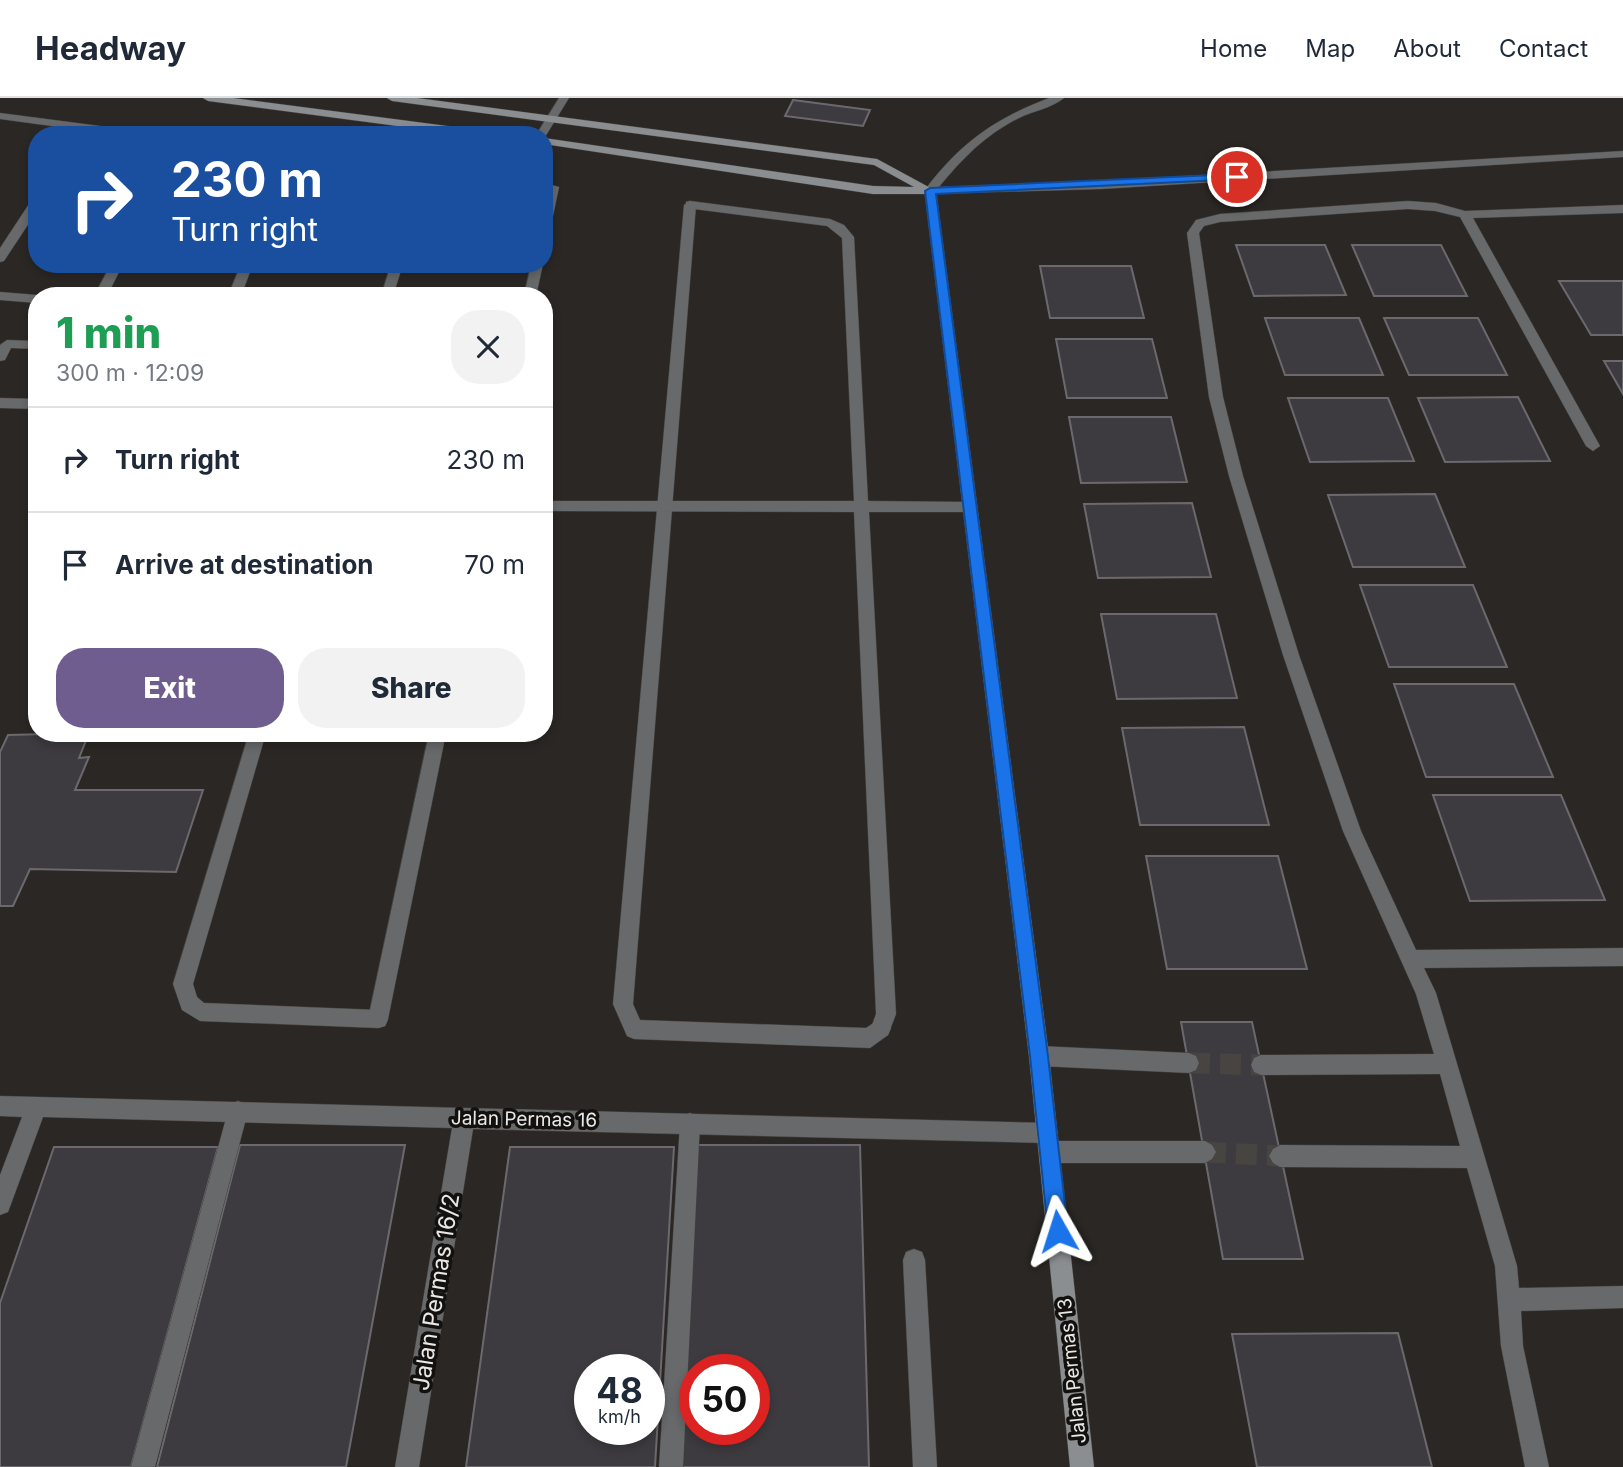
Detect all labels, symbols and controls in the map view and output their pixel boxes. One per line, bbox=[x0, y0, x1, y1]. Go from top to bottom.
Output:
text: Headway bbox=[35, 28, 186, 68]
text: Home bbox=[1200, 34, 1267, 63]
text: Map bbox=[1305, 34, 1355, 63]
text: About bbox=[1393, 34, 1461, 63]
text: Contact bbox=[1499, 34, 1588, 63]
pin bbox=[1207, 147, 1267, 207]
text: 230 m bbox=[171, 150, 323, 209]
icon: right bbox=[56, 154, 147, 245]
icon: arrive bbox=[1218, 158, 1256, 196]
text: Turn right bbox=[171, 210, 318, 249]
text: 1 min bbox=[56, 307, 161, 358]
button: close bbox=[451, 310, 525, 384]
text: 300 m · 12:09 bbox=[56, 359, 204, 387]
icon: right bbox=[56, 441, 94, 479]
text: Turn right bbox=[115, 444, 240, 475]
text: 230 m bbox=[447, 444, 525, 475]
icon: arrive bbox=[56, 546, 94, 584]
text: Arrive at destination bbox=[115, 549, 374, 580]
text: 70 m bbox=[464, 549, 525, 580]
button: Exit bbox=[56, 648, 284, 728]
button: Share bbox=[298, 648, 525, 728]
street label: Jalan Permas 16 bbox=[451, 1106, 597, 1132]
street label: Jalan Permas 16/2 bbox=[407, 1191, 465, 1393]
position arrow bbox=[1021, 1194, 1095, 1268]
street label: Jalan Permas 13 bbox=[1053, 1297, 1091, 1445]
speed limit sign: 50 bbox=[679, 1354, 770, 1445]
text: 48 bbox=[596, 1369, 643, 1411]
text: km/h bbox=[598, 1406, 641, 1427]

